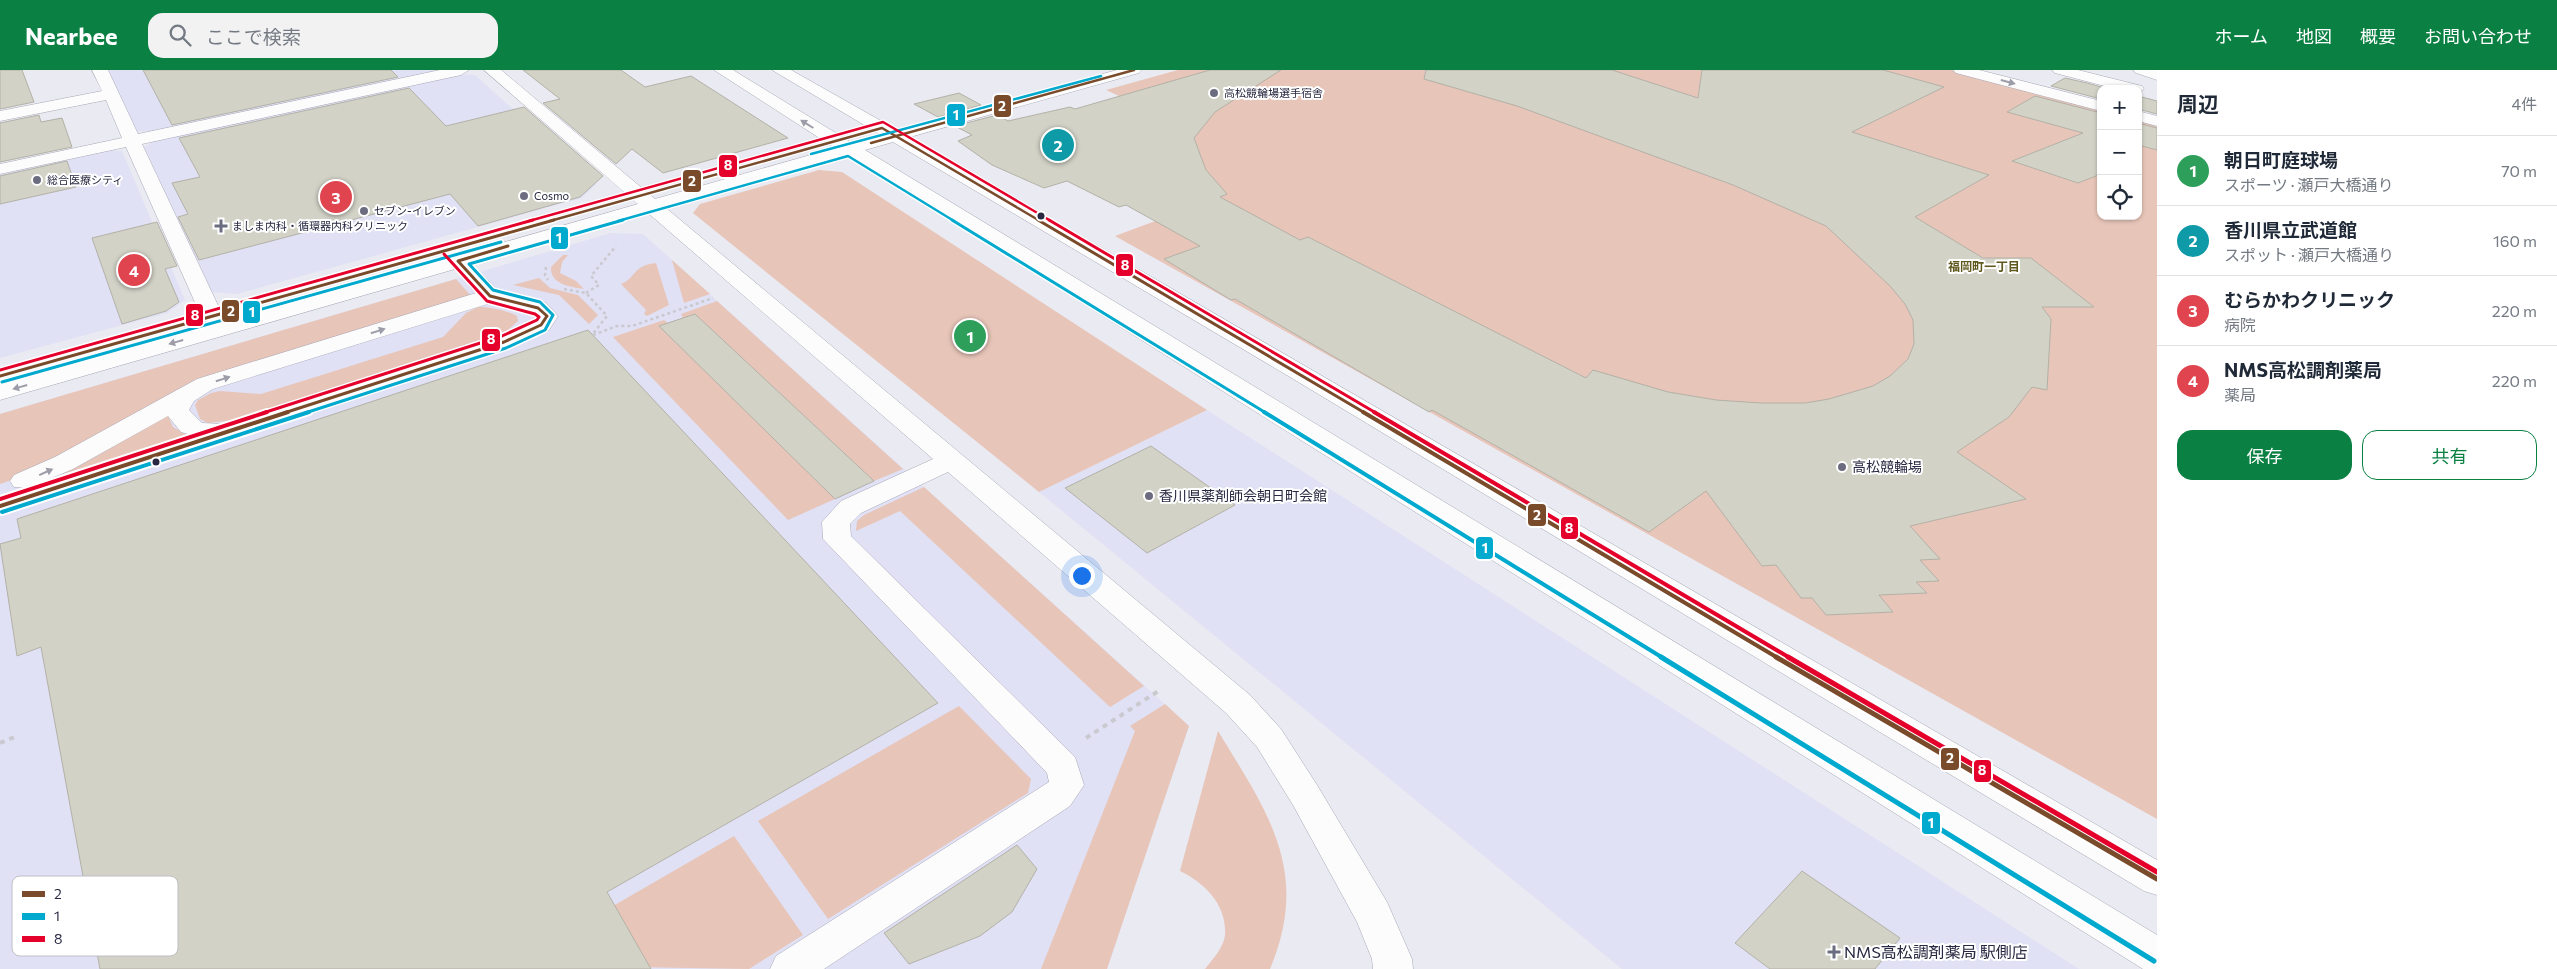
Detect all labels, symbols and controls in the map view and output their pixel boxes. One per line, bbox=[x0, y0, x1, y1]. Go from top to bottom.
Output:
search box bbox=[148, 13, 498, 58]
text: Nearbee bbox=[25, 21, 118, 50]
icon: search bbox=[166, 21, 194, 49]
text: ここで検索 bbox=[206, 25, 301, 48]
text: ホーム bbox=[2215, 25, 2268, 47]
text: 地図 bbox=[2296, 25, 2332, 47]
text: 概要 bbox=[2360, 25, 2396, 47]
text: お問い合わせ bbox=[2424, 25, 2532, 47]
one-way arrow bbox=[2001, 78, 2016, 86]
map controls bbox=[2097, 85, 2142, 220]
button: + bbox=[2097, 85, 2142, 130]
place label: 高松競輪場選手宿舎 bbox=[1224, 86, 1323, 99]
marker: 高松競輪場選手宿舎 bbox=[1208, 87, 1220, 99]
text: 周辺 bbox=[2177, 91, 2219, 116]
line badge: 2 bbox=[993, 94, 1012, 118]
text: 4件 bbox=[2511, 94, 2537, 113]
text: 2 bbox=[998, 97, 1006, 114]
line badge: 1 bbox=[946, 103, 966, 127]
text: 1 bbox=[953, 106, 959, 123]
one-way arrow bbox=[800, 119, 814, 128]
pin: 2 bbox=[1042, 126, 1074, 164]
button: − bbox=[2097, 130, 2142, 175]
text: 朝日町庭球場 bbox=[2224, 148, 2338, 171]
line badge: 8 bbox=[718, 154, 738, 178]
text: 8 bbox=[724, 156, 733, 173]
text: 1 bbox=[2189, 161, 2197, 180]
text: 70 m bbox=[2501, 161, 2537, 180]
line badge: 2 bbox=[682, 169, 702, 193]
text: 2 bbox=[688, 172, 696, 189]
place label: 総合医療シティ bbox=[47, 173, 123, 186]
marker: 総合医療シティ bbox=[31, 174, 43, 186]
button: locate bbox=[2097, 175, 2142, 220]
text: スポーツ · 瀬戸大橋通り bbox=[2224, 175, 2394, 194]
pin: 3 bbox=[320, 178, 352, 216]
place label: Cosmo bbox=[534, 189, 570, 202]
marker: Cosmo bbox=[518, 190, 530, 202]
place label: セブン-イレブン bbox=[374, 204, 456, 217]
marker: セブン-イレブン bbox=[358, 205, 370, 217]
unlabelled marker bbox=[1036, 211, 1046, 221]
text: 香川県立武道館 bbox=[2224, 218, 2357, 241]
marker: ましま内科・循環器内科クリニック bbox=[214, 219, 228, 233]
place label: ましま内科・循環器内科クリニック bbox=[232, 219, 408, 232]
line badge: 1 bbox=[550, 226, 569, 250]
text: 1 bbox=[556, 229, 562, 246]
text: 2 bbox=[2188, 231, 2198, 250]
text: 160 m bbox=[2493, 231, 2537, 250]
text: スポット · 瀬戸大橋通り bbox=[2224, 245, 2394, 264]
pin: 4 bbox=[118, 251, 150, 289]
line badge: 8 bbox=[1115, 253, 1134, 277]
text: 8 bbox=[1121, 256, 1130, 273]
district label: 福岡町一丁目 bbox=[1948, 259, 2020, 273]
text: むらかわクリニック bbox=[2224, 288, 2395, 311]
line badge: 2 bbox=[221, 299, 240, 323]
line badge: 1 bbox=[242, 300, 261, 324]
text: 3 bbox=[2188, 301, 2198, 320]
text: 220 m bbox=[2492, 301, 2537, 320]
text: 2 bbox=[227, 302, 235, 319]
line badge: 8 bbox=[185, 303, 204, 327]
text: 1 bbox=[249, 303, 255, 320]
text: 8 bbox=[191, 306, 200, 323]
text: 病院 bbox=[2224, 315, 2256, 334]
pin: 1 bbox=[954, 317, 986, 355]
one-way arrow bbox=[371, 327, 386, 334]
line badge: 8 bbox=[481, 328, 501, 352]
text: 8 bbox=[487, 330, 496, 347]
one-way arrow bbox=[169, 338, 184, 346]
text: NMS高松調剤薬局 bbox=[2224, 358, 2382, 381]
text: 4 bbox=[2188, 371, 2198, 390]
text: 220 m bbox=[2492, 371, 2537, 390]
one-way arrow bbox=[216, 374, 231, 382]
one-way arrow bbox=[12, 383, 27, 391]
text: 薬局 bbox=[2224, 385, 2256, 404]
button: 保存 bbox=[2177, 430, 2352, 480]
button: 共有 bbox=[2362, 430, 2537, 480]
unlabelled marker bbox=[151, 457, 161, 467]
place label: 高松競輪場 bbox=[1852, 458, 1922, 475]
marker: 高松競輪場 bbox=[1836, 461, 1848, 473]
one-way arrow bbox=[39, 467, 53, 475]
place label: 香川県薬剤師会朝日町会館 bbox=[1159, 487, 1327, 504]
marker: 香川県薬剤師会朝日町会館 bbox=[1143, 490, 1155, 502]
line badge: 2 bbox=[1527, 503, 1547, 527]
text: 2 bbox=[1533, 506, 1541, 523]
line badge: 8 bbox=[1560, 516, 1579, 540]
text: 8 bbox=[1565, 519, 1574, 536]
line badge: 1 bbox=[1475, 536, 1494, 560]
text: 1 bbox=[1482, 539, 1488, 556]
your location bbox=[1069, 563, 1095, 589]
line badge: 2 bbox=[1940, 747, 1960, 771]
text: 2 bbox=[1946, 749, 1954, 766]
line badge: 8 bbox=[1973, 759, 1992, 783]
text: 8 bbox=[1978, 761, 1987, 778]
line badge: 1 bbox=[1921, 811, 1941, 835]
text: 1 bbox=[1928, 814, 1934, 831]
legend bbox=[12, 876, 178, 956]
text: 2 bbox=[54, 885, 62, 902]
text: 1 bbox=[54, 907, 60, 924]
text: 8 bbox=[54, 930, 63, 947]
place label: NMS高松調剤薬局 駅側店 bbox=[1844, 942, 2028, 961]
marker: NMS高松調剤薬局 駅側店 bbox=[1828, 946, 1840, 958]

